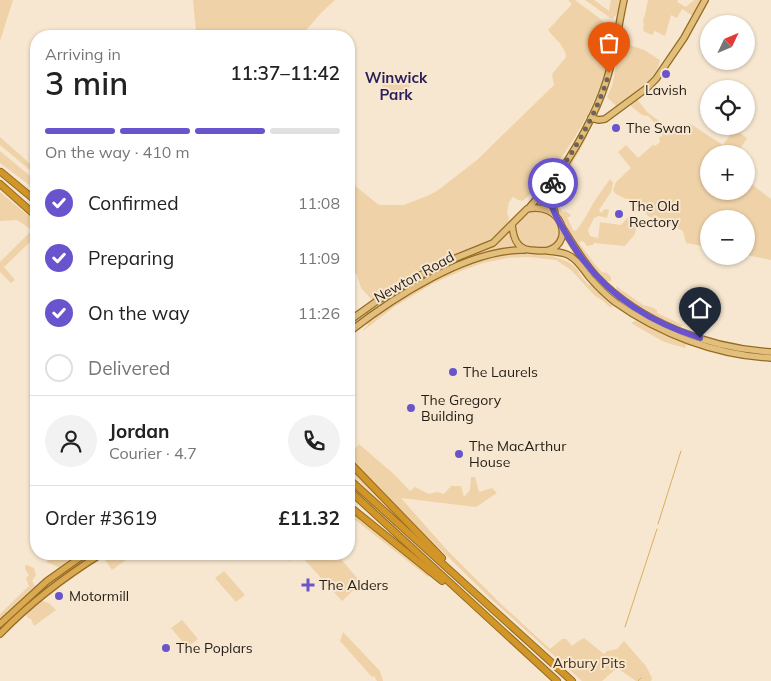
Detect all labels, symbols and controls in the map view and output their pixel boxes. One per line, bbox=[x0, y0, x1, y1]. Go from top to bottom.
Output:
north arrow bbox=[700, 15, 755, 70]
map controls bbox=[700, 15, 755, 265]
pin bbox=[588, 22, 630, 73]
icon: bag bbox=[595, 29, 623, 57]
text: Arriving in bbox=[45, 44, 121, 64]
text: 11:37–11:42 bbox=[230, 61, 340, 85]
text: 3 min bbox=[45, 63, 128, 103]
district label: Winwick Park bbox=[365, 68, 428, 104]
marker: Lavish bbox=[660, 68, 672, 80]
button: locate bbox=[700, 80, 755, 135]
place label: Lavish bbox=[645, 81, 687, 99]
place label: The Swan bbox=[626, 119, 691, 137]
marker: The Swan bbox=[610, 122, 622, 134]
text: On the way · 410 m bbox=[45, 142, 190, 162]
button: + bbox=[700, 145, 755, 200]
courier bbox=[528, 158, 578, 208]
icon: bike bbox=[539, 169, 567, 197]
icon: check bbox=[45, 189, 73, 217]
text: Confirmed bbox=[88, 191, 179, 215]
text: 11:08 bbox=[298, 193, 340, 213]
place label: The Old Rectory bbox=[629, 197, 679, 231]
marker: The Old Rectory bbox=[613, 208, 625, 220]
button: − bbox=[700, 210, 755, 265]
icon: check bbox=[45, 244, 73, 272]
text: Preparing bbox=[88, 246, 174, 270]
street label: Newton Road bbox=[371, 247, 457, 307]
text: 11:09 bbox=[298, 248, 340, 268]
pin bbox=[679, 287, 721, 338]
icon: home bbox=[686, 294, 714, 322]
icon: check bbox=[45, 299, 73, 327]
text: On the way bbox=[88, 301, 190, 325]
text: 11:26 bbox=[298, 303, 340, 323]
text: Delivered bbox=[88, 356, 170, 380]
place label: The Laurels bbox=[463, 363, 538, 381]
marker: The Laurels bbox=[447, 366, 459, 378]
place label: The Gregory Building bbox=[421, 391, 502, 425]
marker: The Gregory Building bbox=[405, 402, 417, 414]
button: person bbox=[45, 415, 97, 467]
button: phone bbox=[288, 415, 340, 467]
text: Jordan bbox=[109, 419, 169, 443]
place label: The MacArthur House bbox=[469, 437, 567, 471]
text: Courier · 4.7 bbox=[109, 443, 197, 463]
marker: The MacArthur House bbox=[453, 448, 465, 460]
text: Order #3619 bbox=[45, 506, 157, 530]
text: £11.32 bbox=[278, 506, 340, 530]
place label: The Alders bbox=[319, 576, 389, 594]
marker: The Alders bbox=[301, 578, 315, 592]
place label: Motormill bbox=[69, 587, 129, 605]
marker: Motormill bbox=[53, 590, 65, 602]
place label: The Poplars bbox=[176, 639, 253, 657]
marker: The Poplars bbox=[160, 642, 172, 654]
park label: Arbury Pits bbox=[553, 654, 625, 672]

